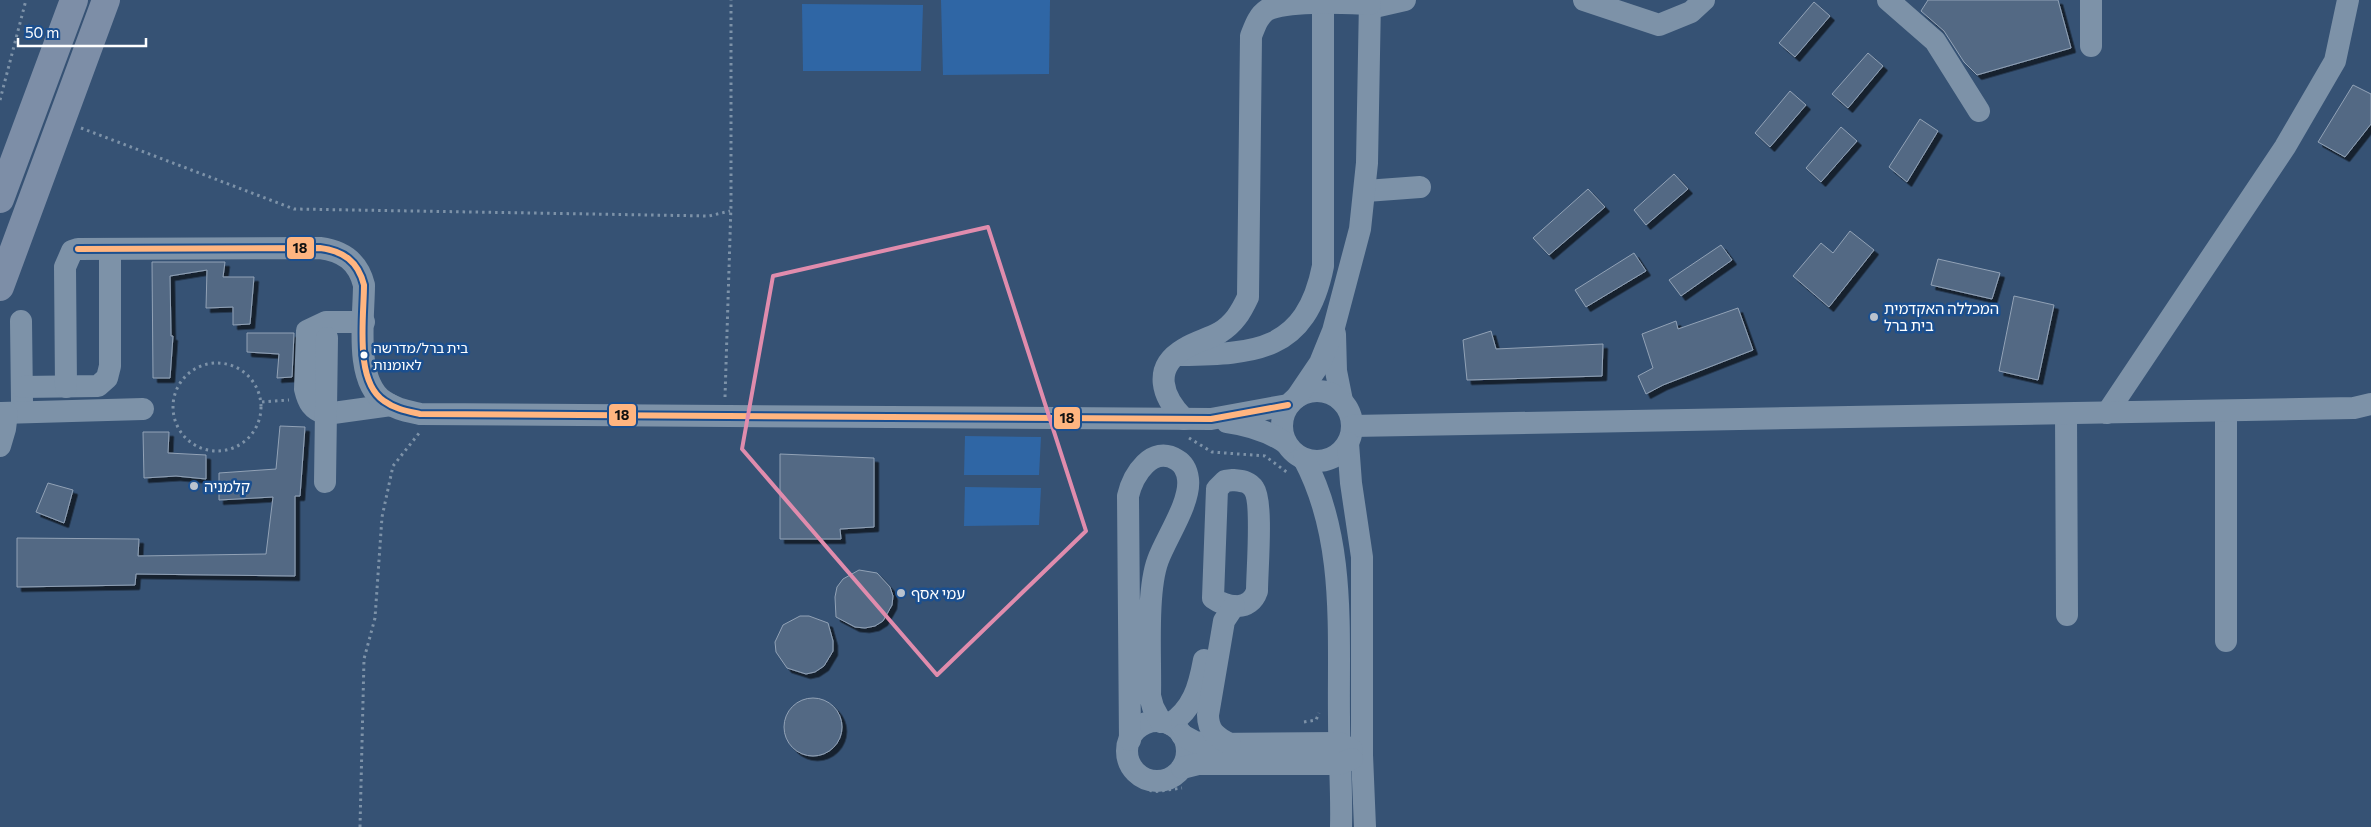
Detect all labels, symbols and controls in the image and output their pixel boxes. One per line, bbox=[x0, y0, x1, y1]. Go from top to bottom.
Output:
scale bar bbox=[18, 15, 145, 47]
text: 50 m bbox=[25, 23, 59, 41]
line badge: 18 bbox=[286, 236, 315, 260]
text: 18 bbox=[293, 239, 308, 256]
place label: המכללה האקדמית בית ברל bbox=[1884, 299, 1999, 334]
marker: המכללה האקדמית בית ברל bbox=[1868, 311, 1880, 323]
place label: בית ברל/מדרשה לאומנות bbox=[373, 339, 468, 373]
marker: בית ברל/מדרשה לאומנות bbox=[359, 350, 369, 360]
line badge: 18 bbox=[608, 403, 637, 427]
text: 18 bbox=[615, 406, 630, 423]
line badge: 18 bbox=[1053, 406, 1081, 430]
text: 18 bbox=[1060, 409, 1075, 426]
place label: קלמניה bbox=[204, 477, 250, 495]
marker: קלמניה bbox=[188, 480, 200, 492]
place label: עמי אסף bbox=[911, 584, 965, 602]
marker: עמי אסף bbox=[895, 587, 907, 599]

